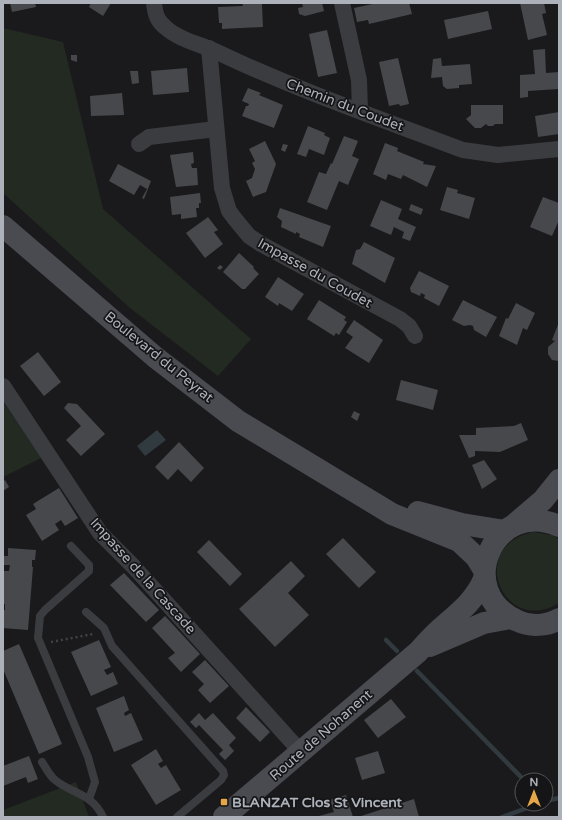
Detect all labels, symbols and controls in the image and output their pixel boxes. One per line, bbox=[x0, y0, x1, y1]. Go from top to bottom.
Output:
street label: Chemin du Coudet bbox=[284, 75, 407, 135]
street label: Impasse du Coudet bbox=[255, 235, 376, 312]
street label: Boulevard du Peyrat bbox=[101, 308, 217, 406]
street label: Impasse de la Cascade bbox=[86, 514, 200, 638]
street label: Route de Nohanent bbox=[266, 685, 376, 784]
north arrow bbox=[514, 772, 554, 812]
text: N bbox=[530, 776, 538, 789]
place label: BLANZAT Clos St Vincent bbox=[232, 794, 403, 811]
marker: BLANZAT Clos St Vincent bbox=[219, 797, 229, 807]

